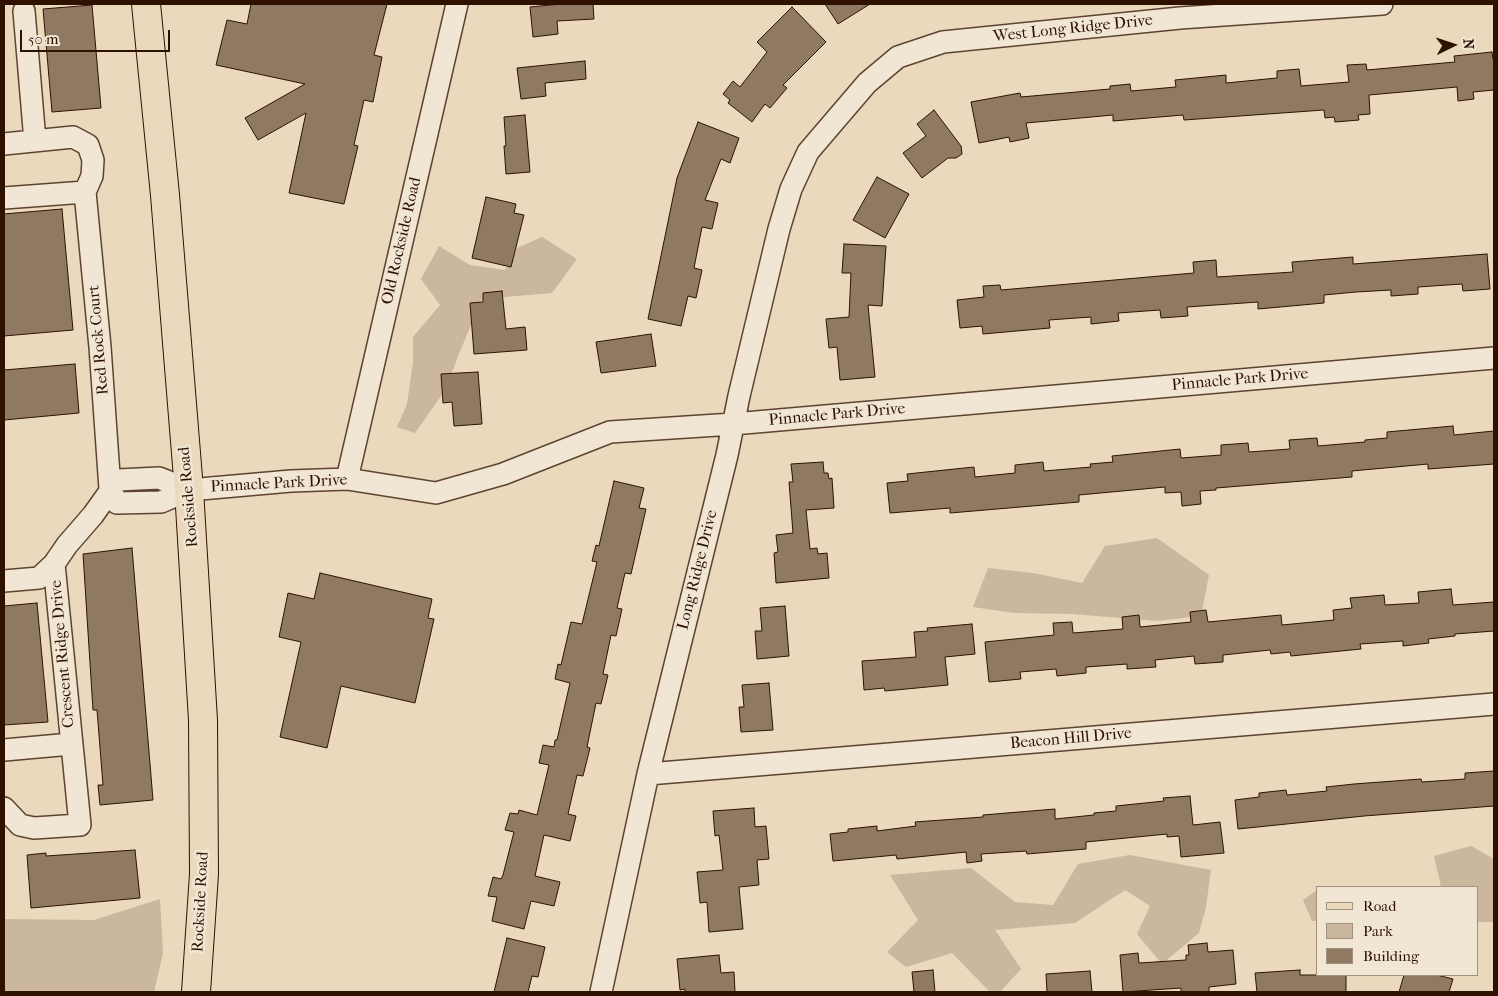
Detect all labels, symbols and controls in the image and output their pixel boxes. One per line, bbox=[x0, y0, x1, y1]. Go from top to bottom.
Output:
street label: West Long Ridge Drive bbox=[992, 11, 1154, 47]
scale bar bbox=[22, 20, 172, 52]
north arrow bbox=[1428, 20, 1478, 70]
text: 50 m bbox=[28, 30, 58, 48]
text: N bbox=[1460, 38, 1477, 50]
street label: Old Rockside Road bbox=[378, 175, 426, 307]
street label: Red Rock Court bbox=[85, 284, 113, 396]
street label: Pinnacle Park Drive bbox=[1171, 364, 1309, 396]
street label: Pinnacle Park Drive bbox=[768, 399, 906, 431]
street label: Rockside Road bbox=[175, 446, 203, 548]
street label: Pinnacle Park Drive bbox=[210, 471, 348, 497]
street label: Long Ridge Drive bbox=[674, 508, 722, 632]
street label: Crescent Ridge Drive bbox=[47, 579, 79, 729]
street label: Beacon Hill Drive bbox=[1009, 724, 1133, 754]
street label: Rockside Road bbox=[189, 851, 213, 953]
legend bbox=[1316, 886, 1478, 976]
text: Road bbox=[1363, 897, 1396, 915]
text: Park bbox=[1363, 922, 1393, 940]
text: Building bbox=[1363, 947, 1419, 965]

